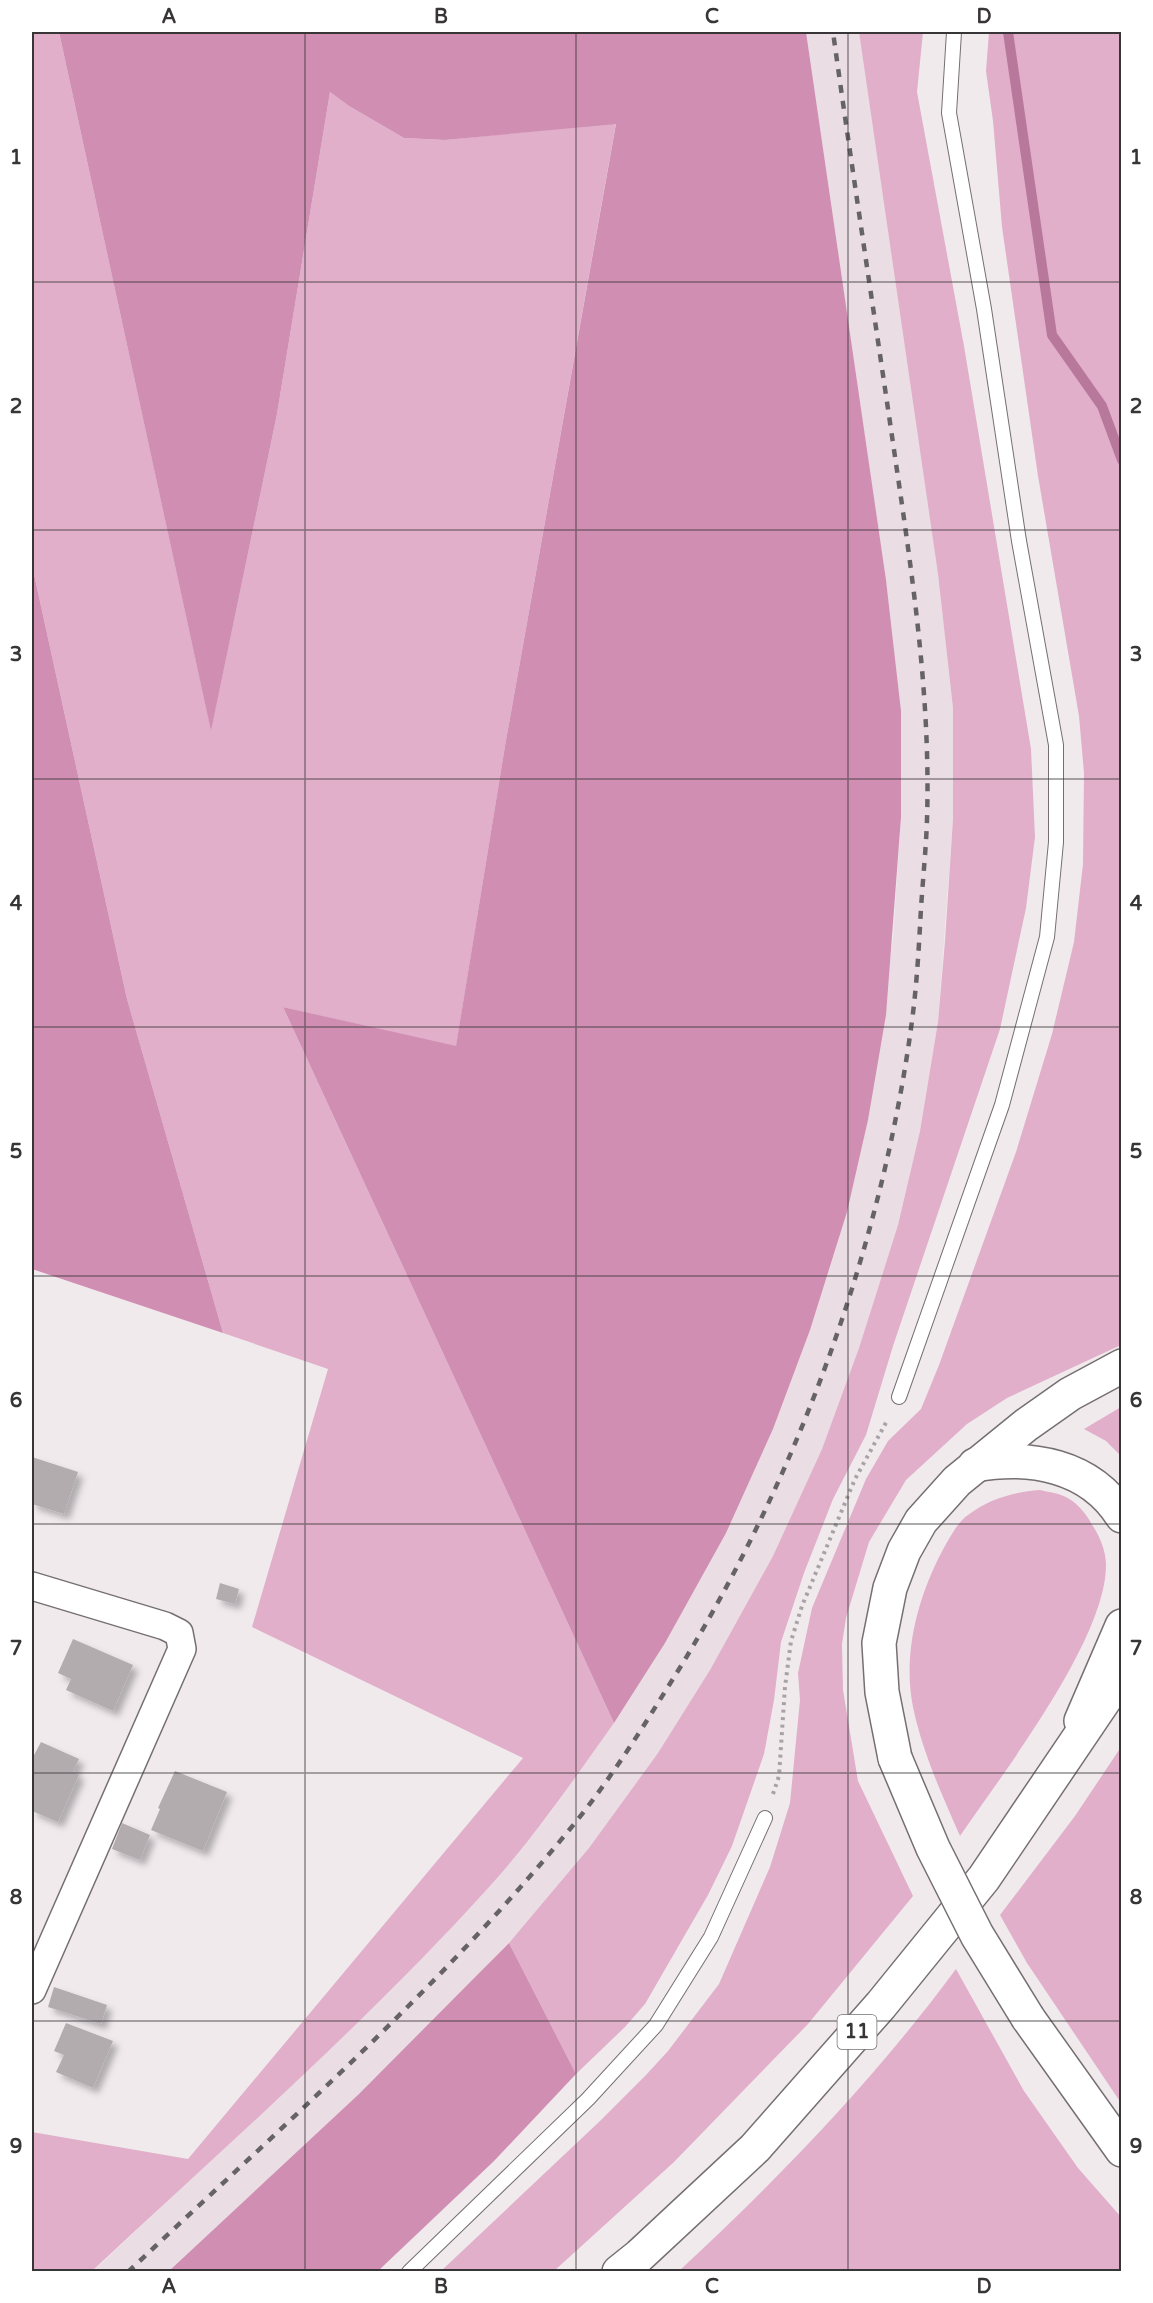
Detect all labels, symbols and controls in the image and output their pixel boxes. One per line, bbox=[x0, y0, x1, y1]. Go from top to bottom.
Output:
text: A bbox=[162, 5, 177, 29]
text: B bbox=[434, 5, 448, 29]
text: C bbox=[705, 5, 719, 29]
text: D bbox=[976, 5, 992, 29]
text: 1 bbox=[10, 146, 22, 170]
text: 1 bbox=[1130, 146, 1142, 170]
text: 2 bbox=[10, 395, 22, 419]
text: 2 bbox=[1130, 395, 1142, 419]
text: 3 bbox=[10, 643, 22, 667]
text: 3 bbox=[1130, 643, 1142, 667]
text: 4 bbox=[10, 892, 23, 916]
text: 4 bbox=[1130, 892, 1143, 916]
text: 5 bbox=[10, 1140, 22, 1164]
text: 5 bbox=[1130, 1140, 1142, 1164]
text: 6 bbox=[10, 1389, 22, 1413]
text: 6 bbox=[1130, 1389, 1142, 1413]
text: 7 bbox=[10, 1637, 22, 1661]
text: 7 bbox=[1130, 1637, 1142, 1661]
text: 8 bbox=[10, 1886, 22, 1910]
text: 8 bbox=[1130, 1886, 1142, 1910]
road number: 11 bbox=[838, 2015, 876, 2049]
text: 9 bbox=[10, 2135, 22, 2159]
text: 9 bbox=[1130, 2135, 1142, 2159]
text: A bbox=[162, 2275, 177, 2299]
text: B bbox=[434, 2275, 448, 2299]
text: C bbox=[705, 2275, 719, 2299]
text: D bbox=[976, 2275, 992, 2299]

